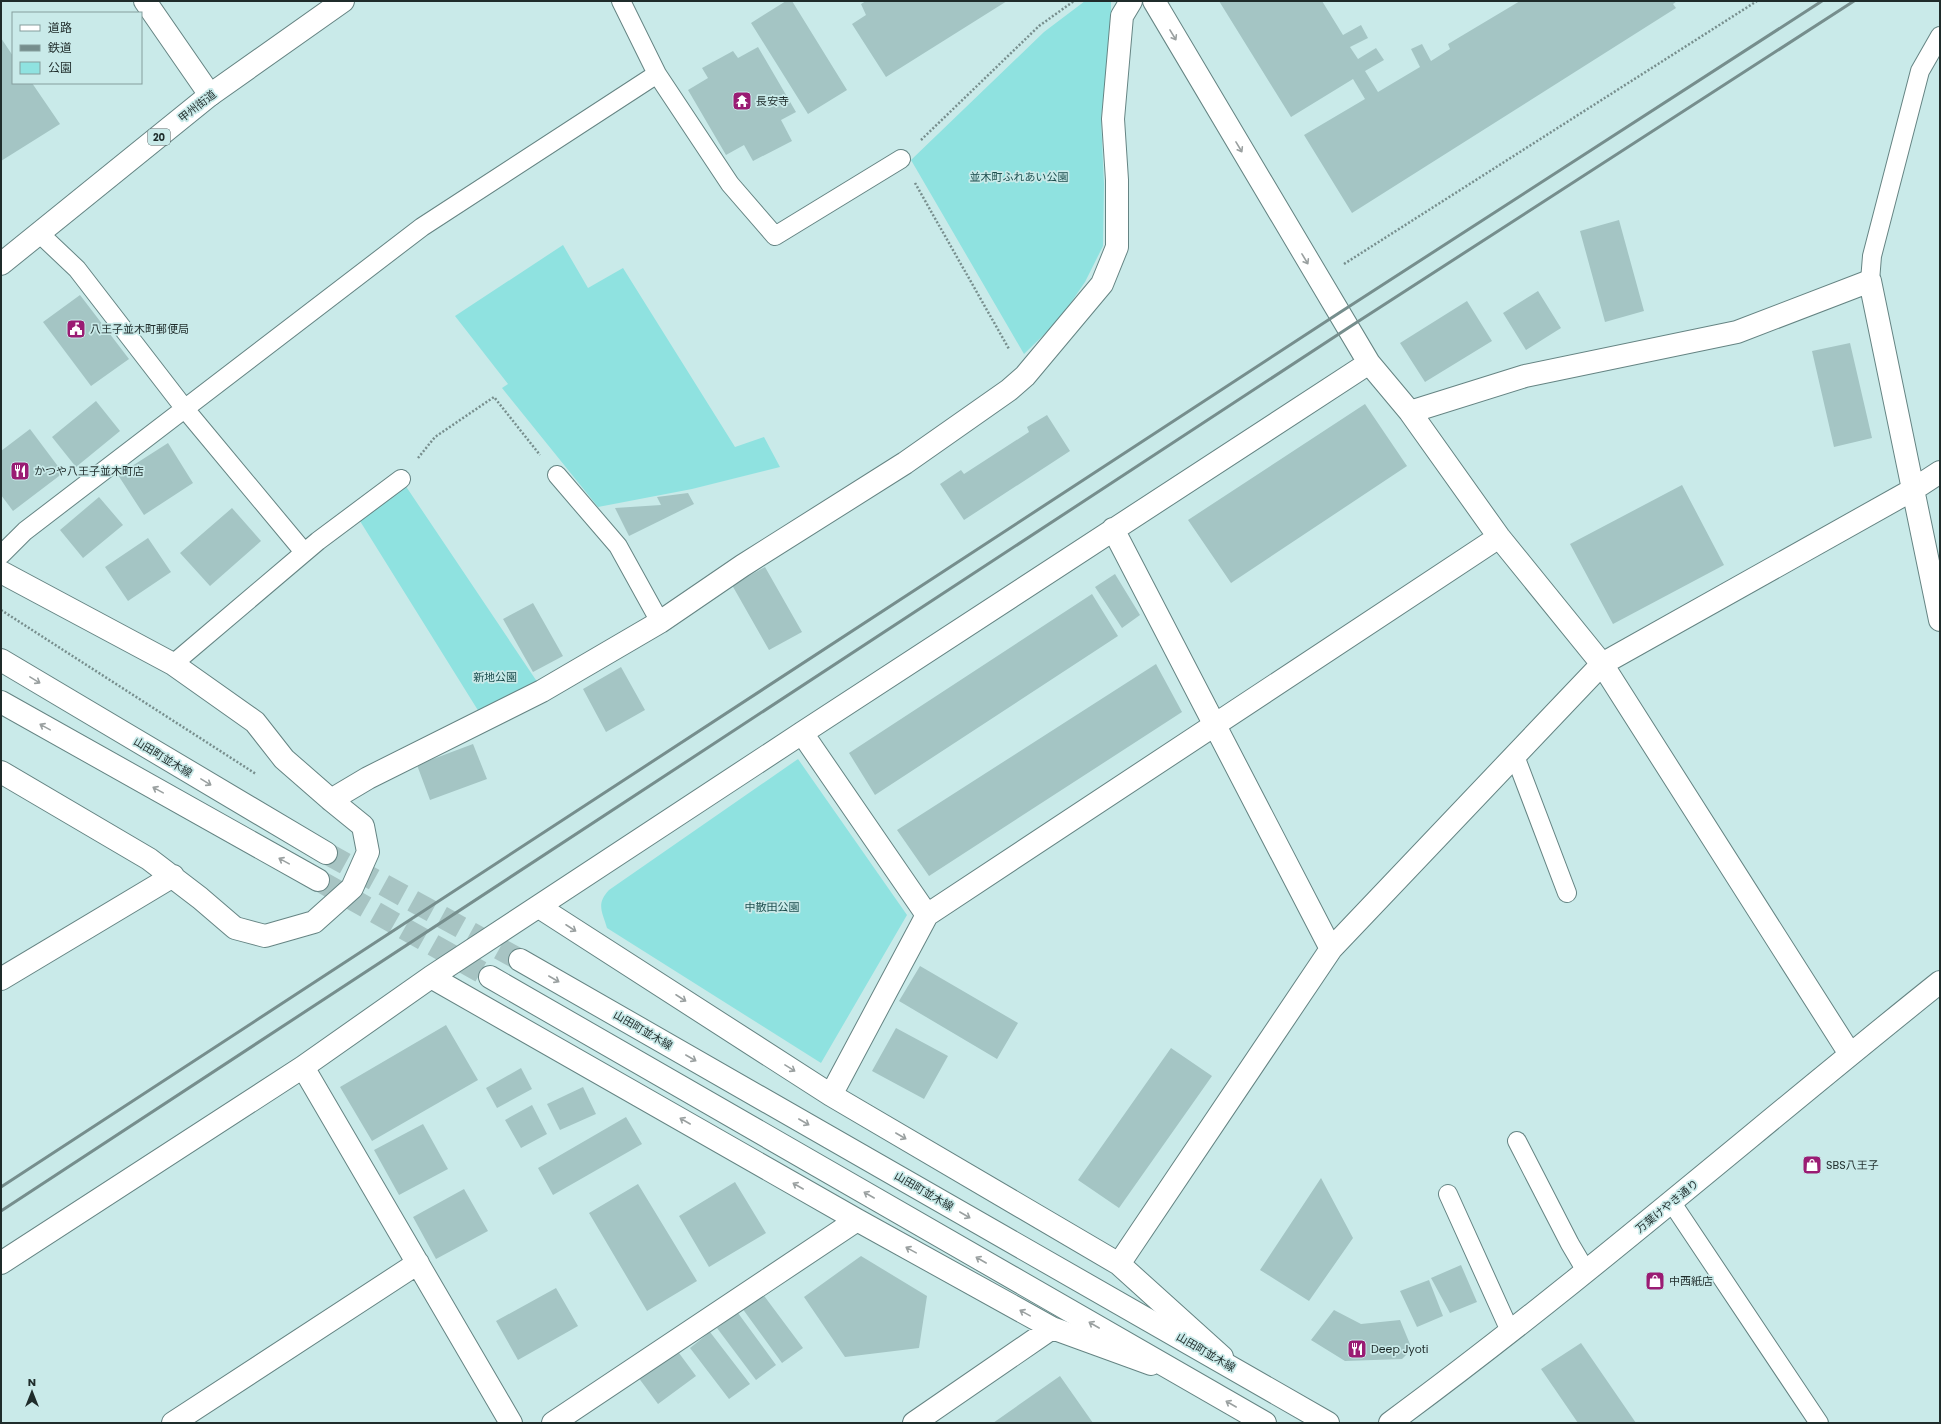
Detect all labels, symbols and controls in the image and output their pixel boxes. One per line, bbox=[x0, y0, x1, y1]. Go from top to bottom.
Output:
legend bbox=[12, 12, 142, 84]
text: 道路 bbox=[48, 19, 72, 36]
one-way arrow bbox=[1170, 29, 1178, 41]
text: 鉄道 bbox=[48, 39, 72, 56]
text: 公園 bbox=[48, 59, 72, 76]
street label: 甲州街道 bbox=[175, 86, 219, 126]
temple icon: 長安寺 bbox=[731, 90, 753, 112]
place label: 長安寺 bbox=[756, 93, 789, 109]
road number: 20 bbox=[148, 129, 170, 145]
one-way arrow bbox=[1236, 141, 1244, 153]
park label: 並木町ふれあい公園 bbox=[970, 169, 1069, 185]
one-way arrow bbox=[1302, 253, 1310, 265]
public building icon: 八王子並木町郵便局 bbox=[65, 318, 87, 340]
place label: 八王子並木町郵便局 bbox=[90, 321, 189, 337]
restaurant icon: かつや八王子並木町店 bbox=[9, 460, 31, 482]
place label: かつや八王子並木町店 bbox=[34, 463, 144, 479]
park label: 新地公園 bbox=[473, 669, 517, 685]
one-way arrow bbox=[29, 677, 41, 685]
one-way arrow bbox=[39, 722, 51, 730]
street label: 山田町並木線 bbox=[131, 733, 195, 781]
one-way arrow bbox=[200, 779, 212, 787]
one-way arrow bbox=[152, 786, 164, 794]
one-way arrow bbox=[278, 857, 290, 864]
park label: 中散田公園 bbox=[745, 899, 800, 915]
one-way arrow bbox=[565, 924, 576, 932]
one-way arrow bbox=[548, 976, 560, 984]
one-way arrow bbox=[675, 994, 686, 1002]
street label: 山田町並木線 bbox=[610, 1007, 676, 1053]
one-way arrow bbox=[685, 1054, 697, 1062]
one-way arrow bbox=[784, 1064, 796, 1072]
one-way arrow bbox=[679, 1117, 691, 1125]
one-way arrow bbox=[798, 1119, 810, 1127]
one-way arrow bbox=[895, 1133, 907, 1141]
shop icon: SBS八王子 bbox=[1801, 1154, 1823, 1176]
place label: SBS八王子 bbox=[1826, 1157, 1879, 1173]
street label: 山田町並木線 bbox=[891, 1168, 957, 1214]
street label: 万葉けやき通り bbox=[1632, 1176, 1702, 1236]
one-way arrow bbox=[792, 1182, 804, 1190]
one-way arrow bbox=[863, 1191, 875, 1199]
one-way arrow bbox=[959, 1211, 971, 1219]
one-way arrow bbox=[905, 1246, 917, 1253]
one-way arrow bbox=[975, 1256, 987, 1264]
shop icon: 中西紙店 bbox=[1644, 1270, 1666, 1292]
place label: 中西紙店 bbox=[1669, 1273, 1713, 1289]
one-way arrow bbox=[1019, 1309, 1031, 1317]
one-way arrow bbox=[1088, 1320, 1100, 1328]
street label: 山田町並木線 bbox=[1173, 1329, 1239, 1375]
restaurant icon: Deep Jyoti bbox=[1346, 1338, 1368, 1360]
place label: Deep Jyoti bbox=[1371, 1341, 1429, 1357]
north arrow bbox=[12, 1372, 52, 1412]
text: N bbox=[28, 1374, 36, 1390]
one-way arrow bbox=[1225, 1399, 1237, 1407]

